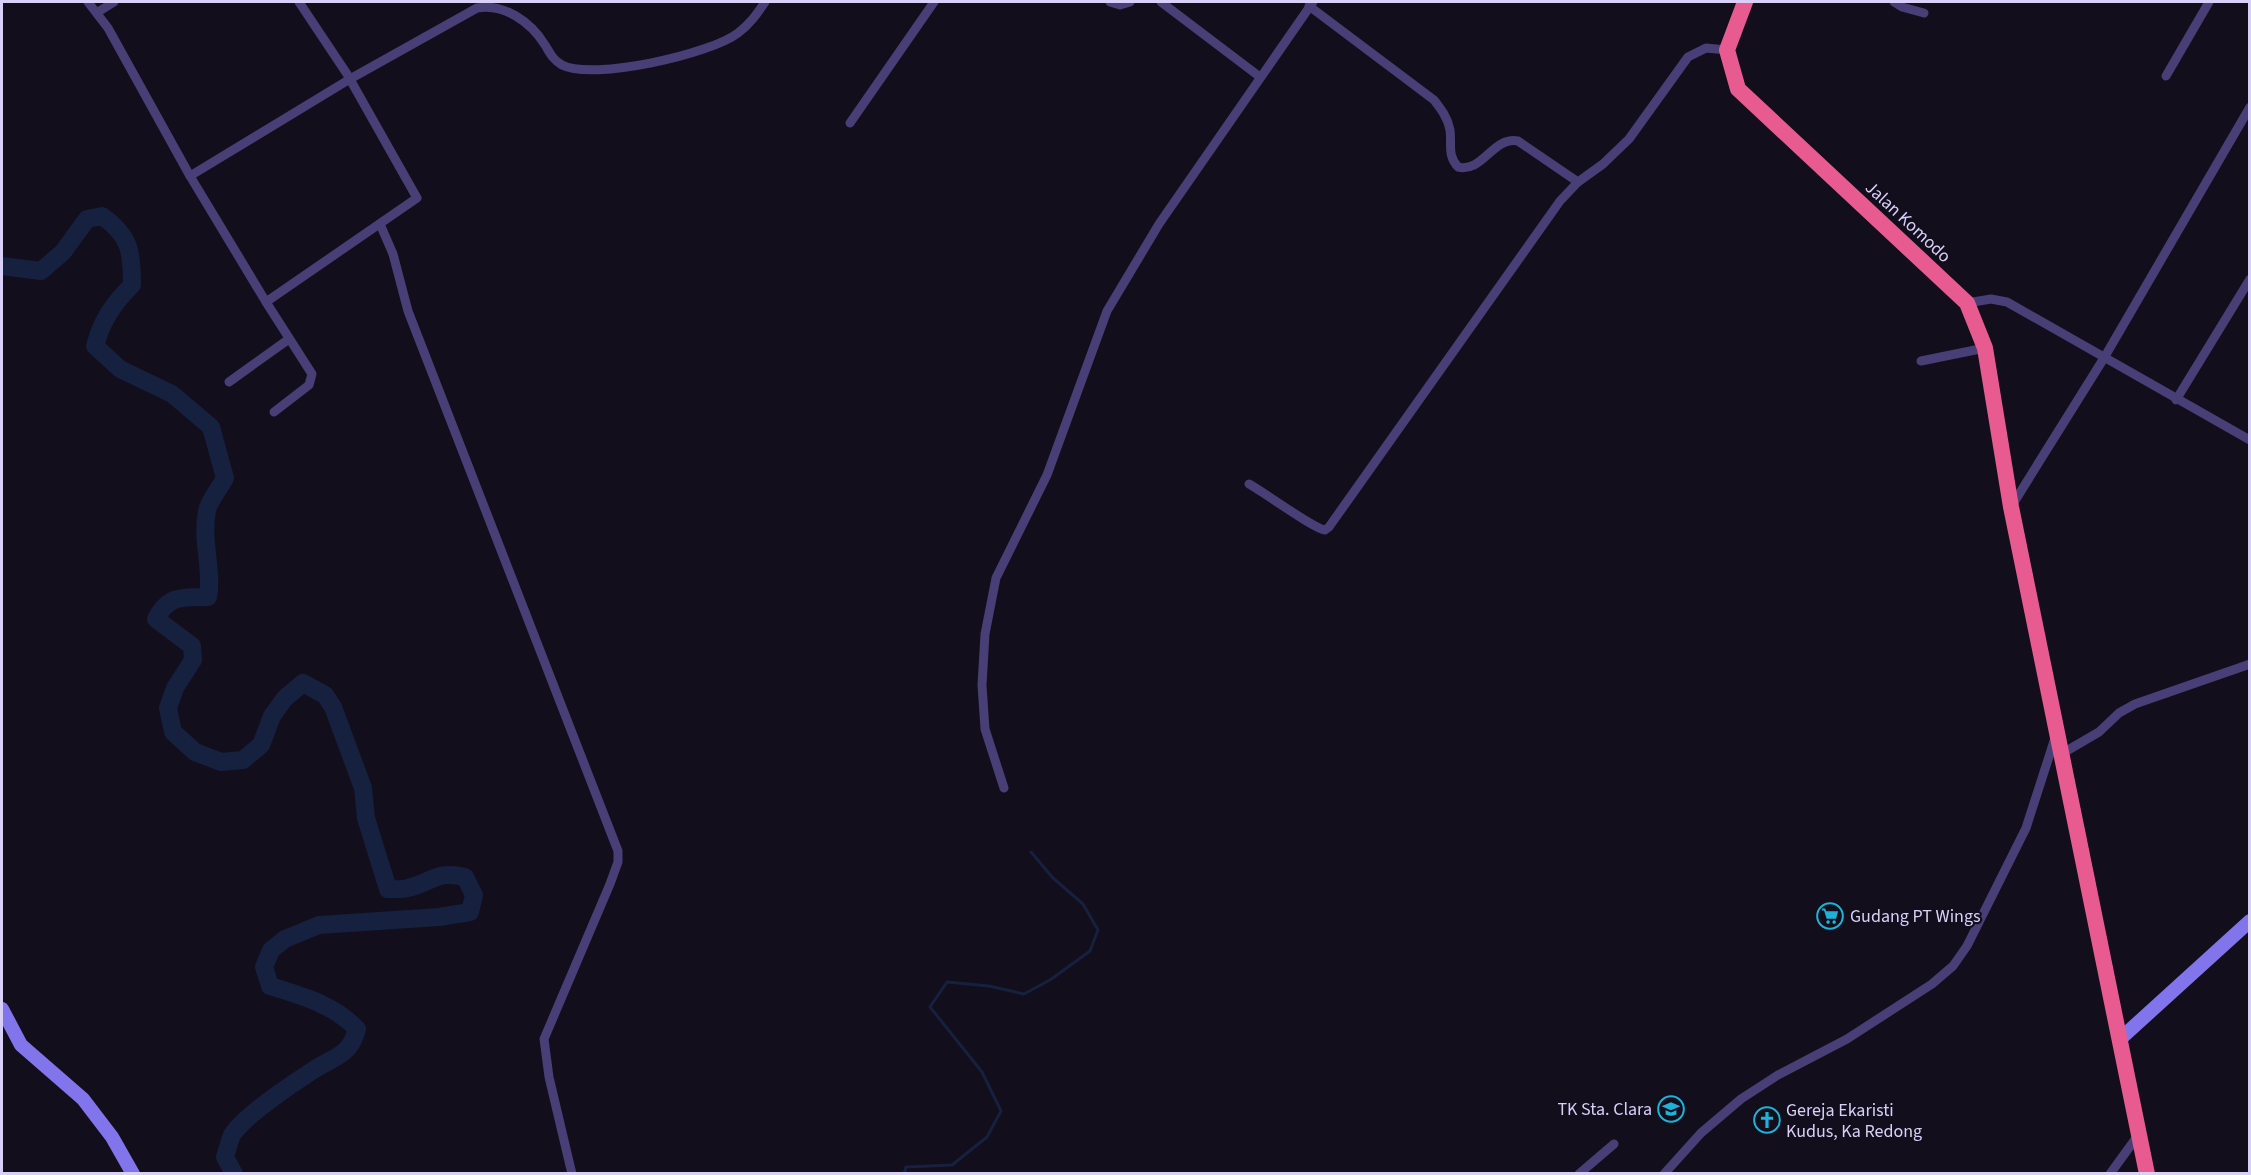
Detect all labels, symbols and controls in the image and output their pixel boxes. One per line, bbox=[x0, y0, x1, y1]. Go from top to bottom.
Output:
street label: Jalan Komodo bbox=[1860, 176, 1956, 268]
supermarket icon: Gudang PT Wings bbox=[1815, 901, 1845, 931]
place label: Gudang PT Wings bbox=[1850, 904, 1981, 929]
school or university icon: TK Sta. Clara bbox=[1656, 1094, 1686, 1124]
place label: TK Sta. Clara bbox=[1557, 1097, 1652, 1122]
place label: Gereja Ekaristi Kudus, Ka Redong bbox=[1786, 1098, 1922, 1144]
church icon: Gereja Ekaristi Kudus, Ka Redong bbox=[1752, 1105, 1782, 1135]

